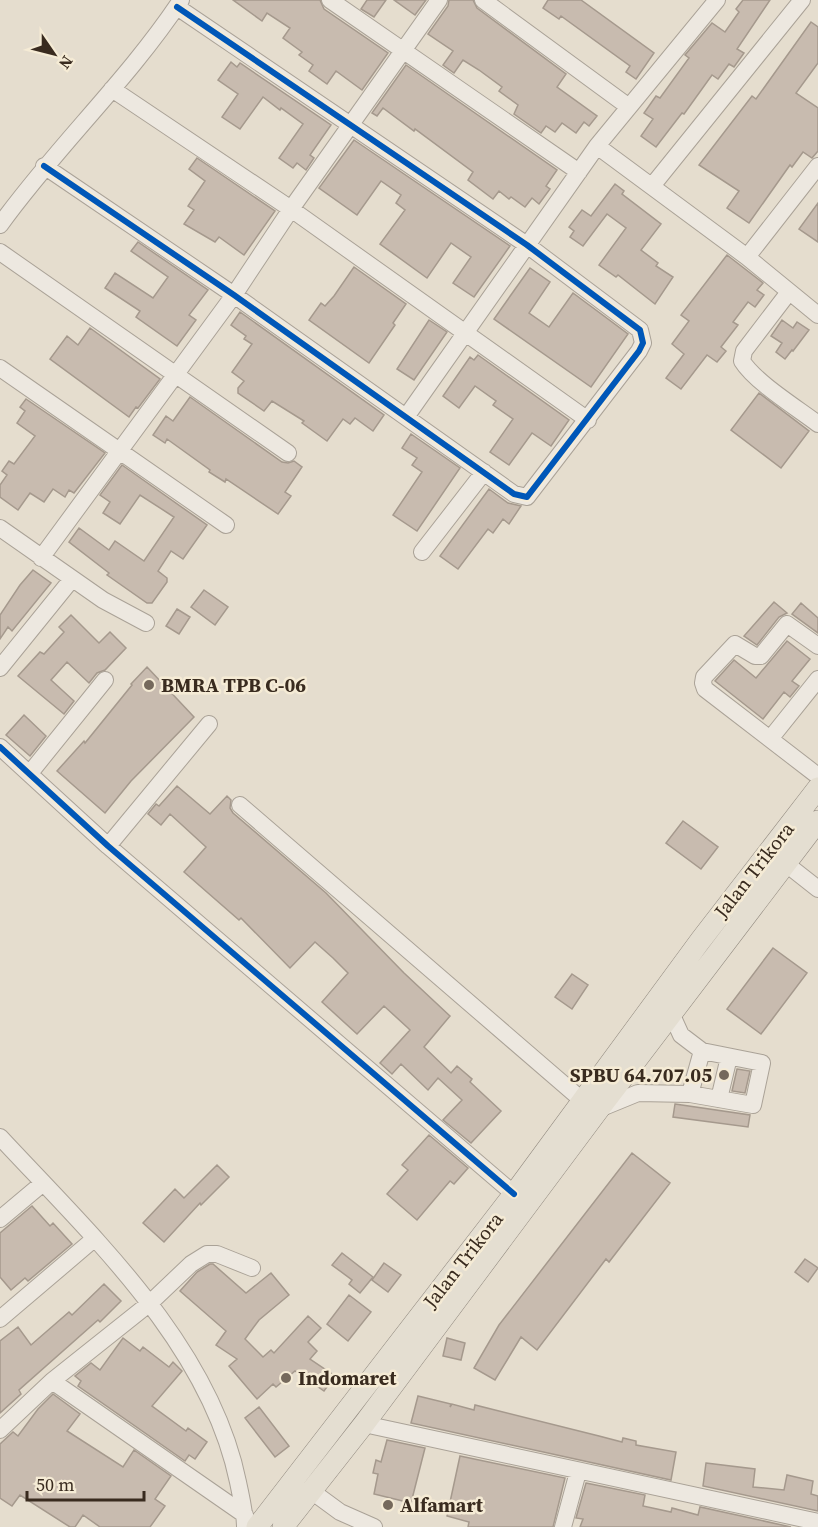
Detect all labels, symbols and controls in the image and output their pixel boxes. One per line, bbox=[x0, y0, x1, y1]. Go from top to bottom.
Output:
north arrow bbox=[24, 24, 84, 84]
text: N bbox=[54, 52, 79, 74]
place label: BMRA TPB C-06 bbox=[161, 671, 306, 699]
marker: BMRA TPB C-06 bbox=[142, 678, 156, 692]
street label: Jalan Trikora bbox=[707, 815, 801, 925]
place label: SPBU 64.707.05 bbox=[570, 1061, 712, 1089]
marker: SPBU 64.707.05 bbox=[717, 1068, 731, 1082]
street label: Jalan Trikora bbox=[416, 1205, 510, 1315]
place label: Indomaret bbox=[298, 1364, 397, 1392]
marker: Indomaret bbox=[279, 1371, 293, 1385]
scale bar bbox=[27, 1464, 144, 1502]
text: 50 m bbox=[36, 1472, 74, 1497]
place label: Alfamart bbox=[400, 1491, 484, 1519]
marker: Alfamart bbox=[381, 1498, 395, 1512]

